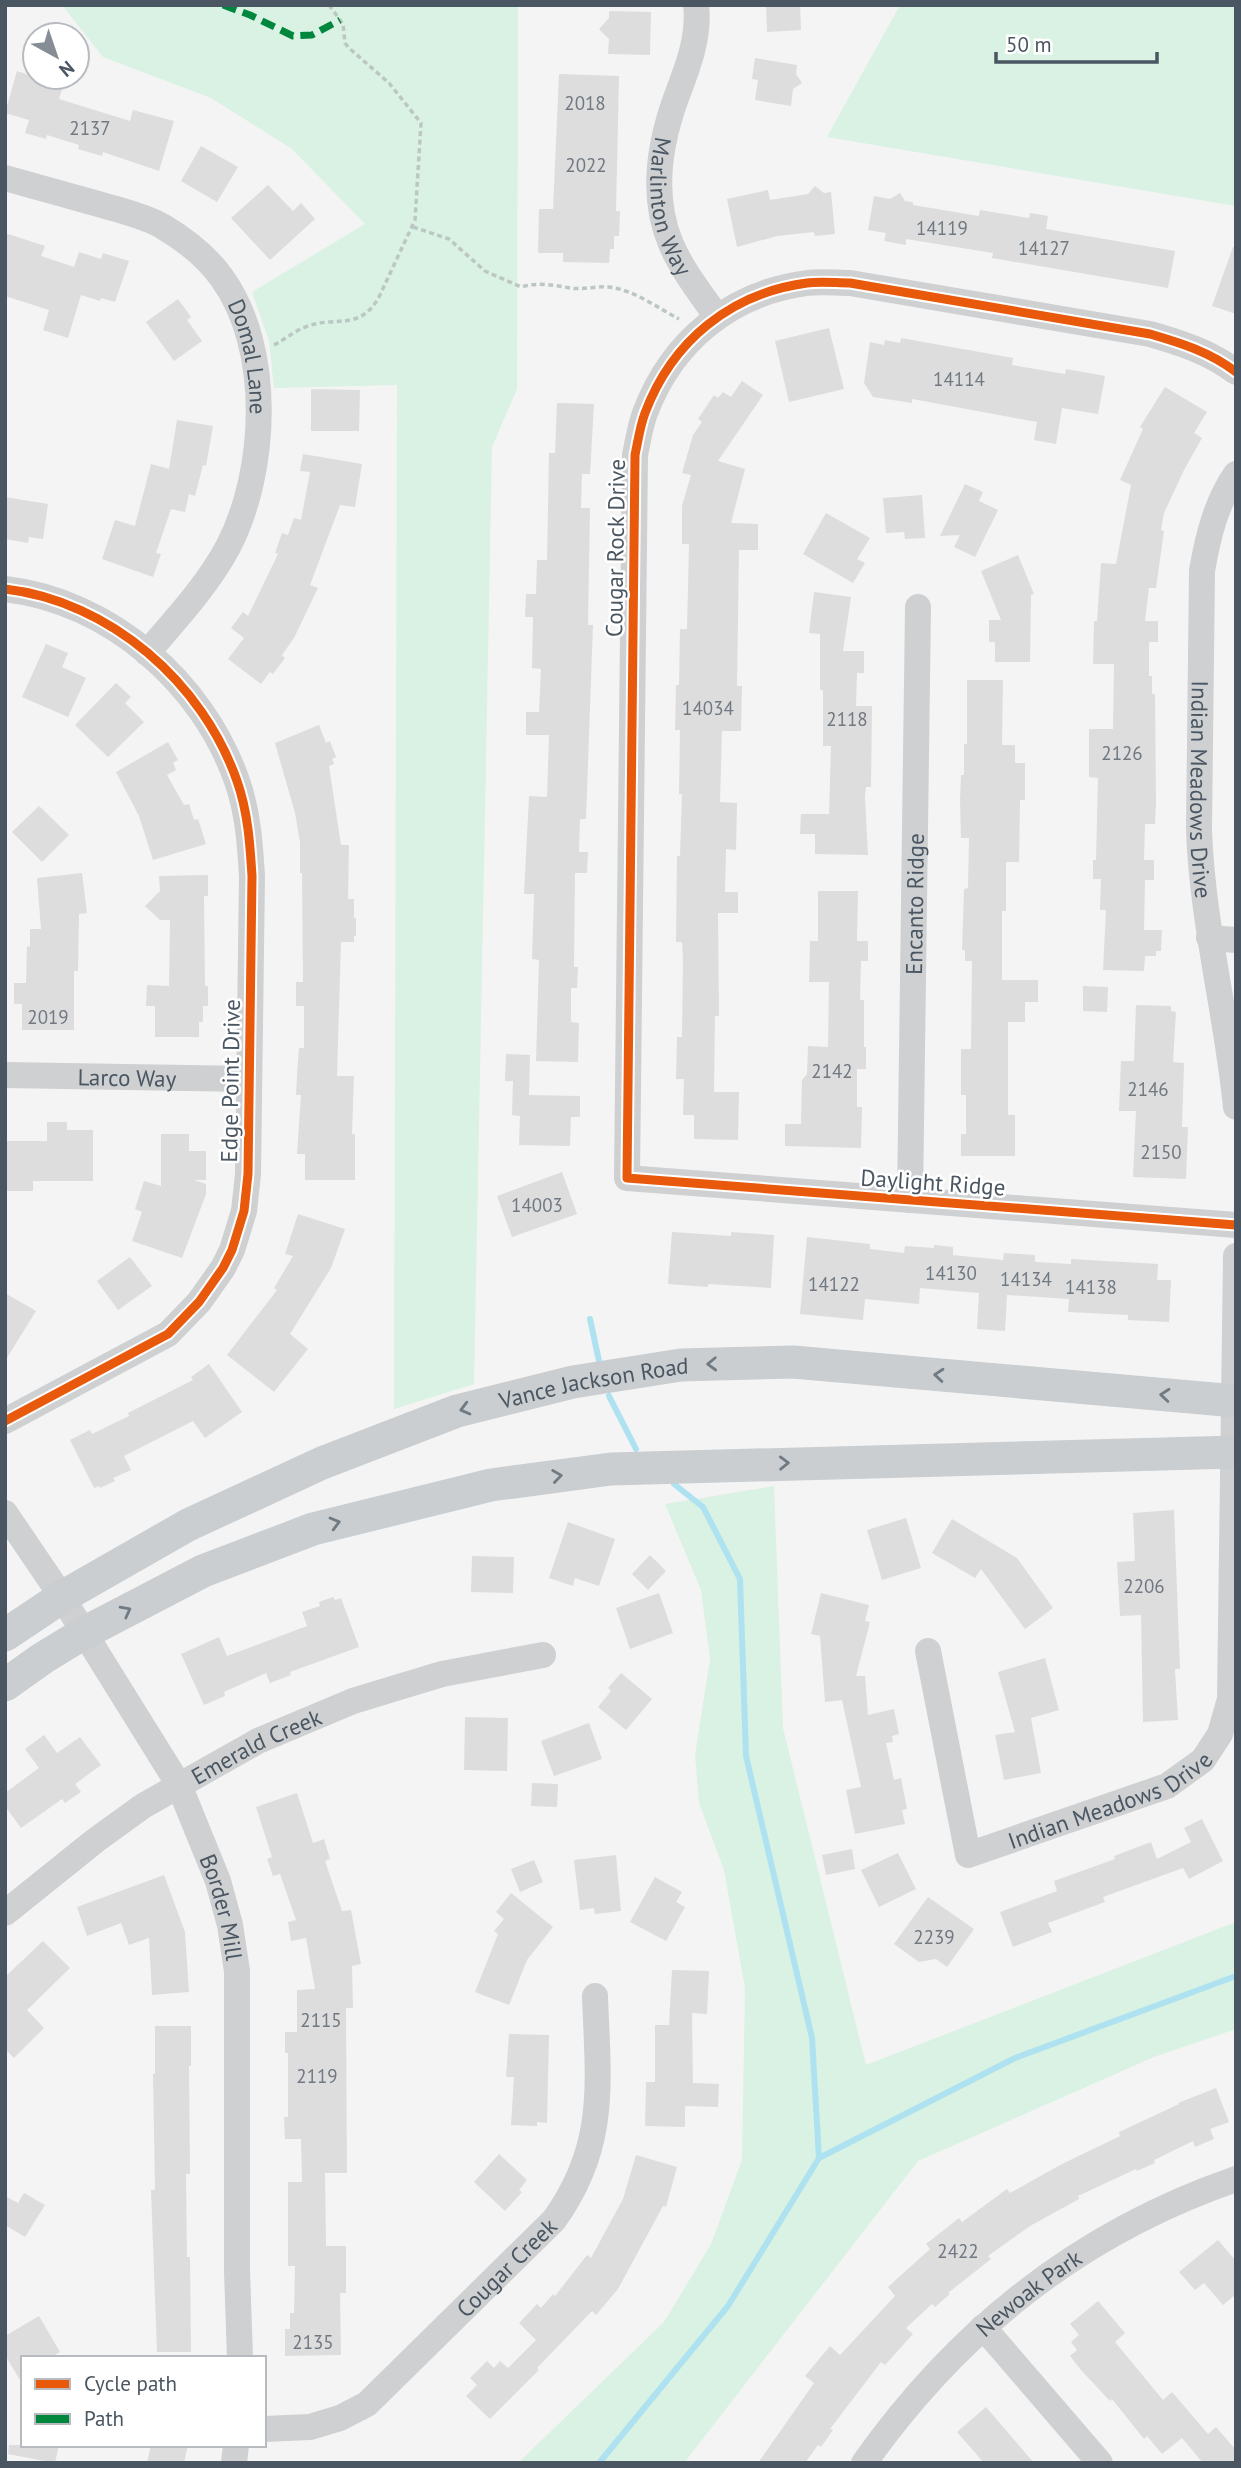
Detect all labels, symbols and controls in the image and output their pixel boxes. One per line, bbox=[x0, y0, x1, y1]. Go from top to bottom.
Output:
north arrow bbox=[21, 21, 91, 91]
scale bar bbox=[996, 21, 1157, 65]
text: 50 m bbox=[1006, 31, 1052, 58]
text: N bbox=[54, 56, 79, 82]
house number: 2018 bbox=[564, 91, 606, 115]
house number: 2137 bbox=[69, 116, 111, 140]
street label: Marlinton Way bbox=[645, 135, 699, 281]
house number: 2022 bbox=[565, 153, 607, 177]
house number: 14119 bbox=[916, 216, 968, 240]
house number: 14127 bbox=[1018, 236, 1070, 260]
street label: Domal Lane bbox=[222, 294, 273, 414]
house number: 14114 bbox=[933, 367, 985, 391]
street label: Cougar Rock Drive bbox=[599, 459, 631, 637]
street label: Indian Meadows Drive bbox=[1184, 680, 1219, 900]
house number: 14034 bbox=[682, 696, 734, 720]
house number: 2118 bbox=[826, 707, 868, 731]
house number: 2126 bbox=[1101, 741, 1143, 765]
street label: Encanto Ridge bbox=[899, 833, 929, 975]
street label: Edge Point Drive bbox=[214, 999, 246, 1163]
house number: 2019 bbox=[27, 1005, 69, 1029]
house number: 2142 bbox=[811, 1059, 853, 1083]
street label: Larco Way bbox=[77, 1062, 177, 1092]
house number: 2146 bbox=[1127, 1077, 1169, 1101]
house number: 2150 bbox=[1140, 1140, 1182, 1164]
street label: Daylight Ridge bbox=[860, 1162, 1006, 1202]
house number: 14003 bbox=[511, 1193, 563, 1217]
house number: 14130 bbox=[925, 1261, 977, 1285]
house number: 14134 bbox=[1000, 1267, 1052, 1291]
house number: 14122 bbox=[808, 1272, 860, 1296]
house number: 14138 bbox=[1065, 1275, 1117, 1299]
street label: Vance Jackson Road bbox=[495, 1350, 689, 1415]
one-way arrow bbox=[706, 1357, 717, 1372]
one-way arrow bbox=[933, 1368, 944, 1383]
one-way arrow bbox=[1160, 1388, 1171, 1403]
one-way arrow bbox=[459, 1401, 471, 1415]
one-way arrow bbox=[779, 1455, 790, 1470]
one-way arrow bbox=[551, 1469, 563, 1484]
one-way arrow bbox=[329, 1517, 341, 1531]
house number: 2206 bbox=[1123, 1574, 1165, 1598]
one-way arrow bbox=[119, 1606, 131, 1620]
street label: Emerald Creek bbox=[186, 1702, 326, 1790]
street label: Indian Meadows Drive bbox=[1004, 1747, 1218, 1855]
street label: Border Mill bbox=[194, 1849, 250, 1963]
house number: 2239 bbox=[913, 1925, 955, 1949]
house number: 2115 bbox=[300, 2008, 342, 2032]
house number: 2119 bbox=[296, 2064, 338, 2088]
street label: Cougar Creek bbox=[450, 2211, 563, 2323]
house number: 2422 bbox=[937, 2239, 979, 2263]
street label: Newoak Park bbox=[969, 2243, 1087, 2342]
house number: 2135 bbox=[292, 2330, 334, 2354]
legend bbox=[21, 2356, 266, 2447]
text: Cycle path bbox=[84, 2370, 177, 2397]
text: Path bbox=[84, 2405, 124, 2432]

